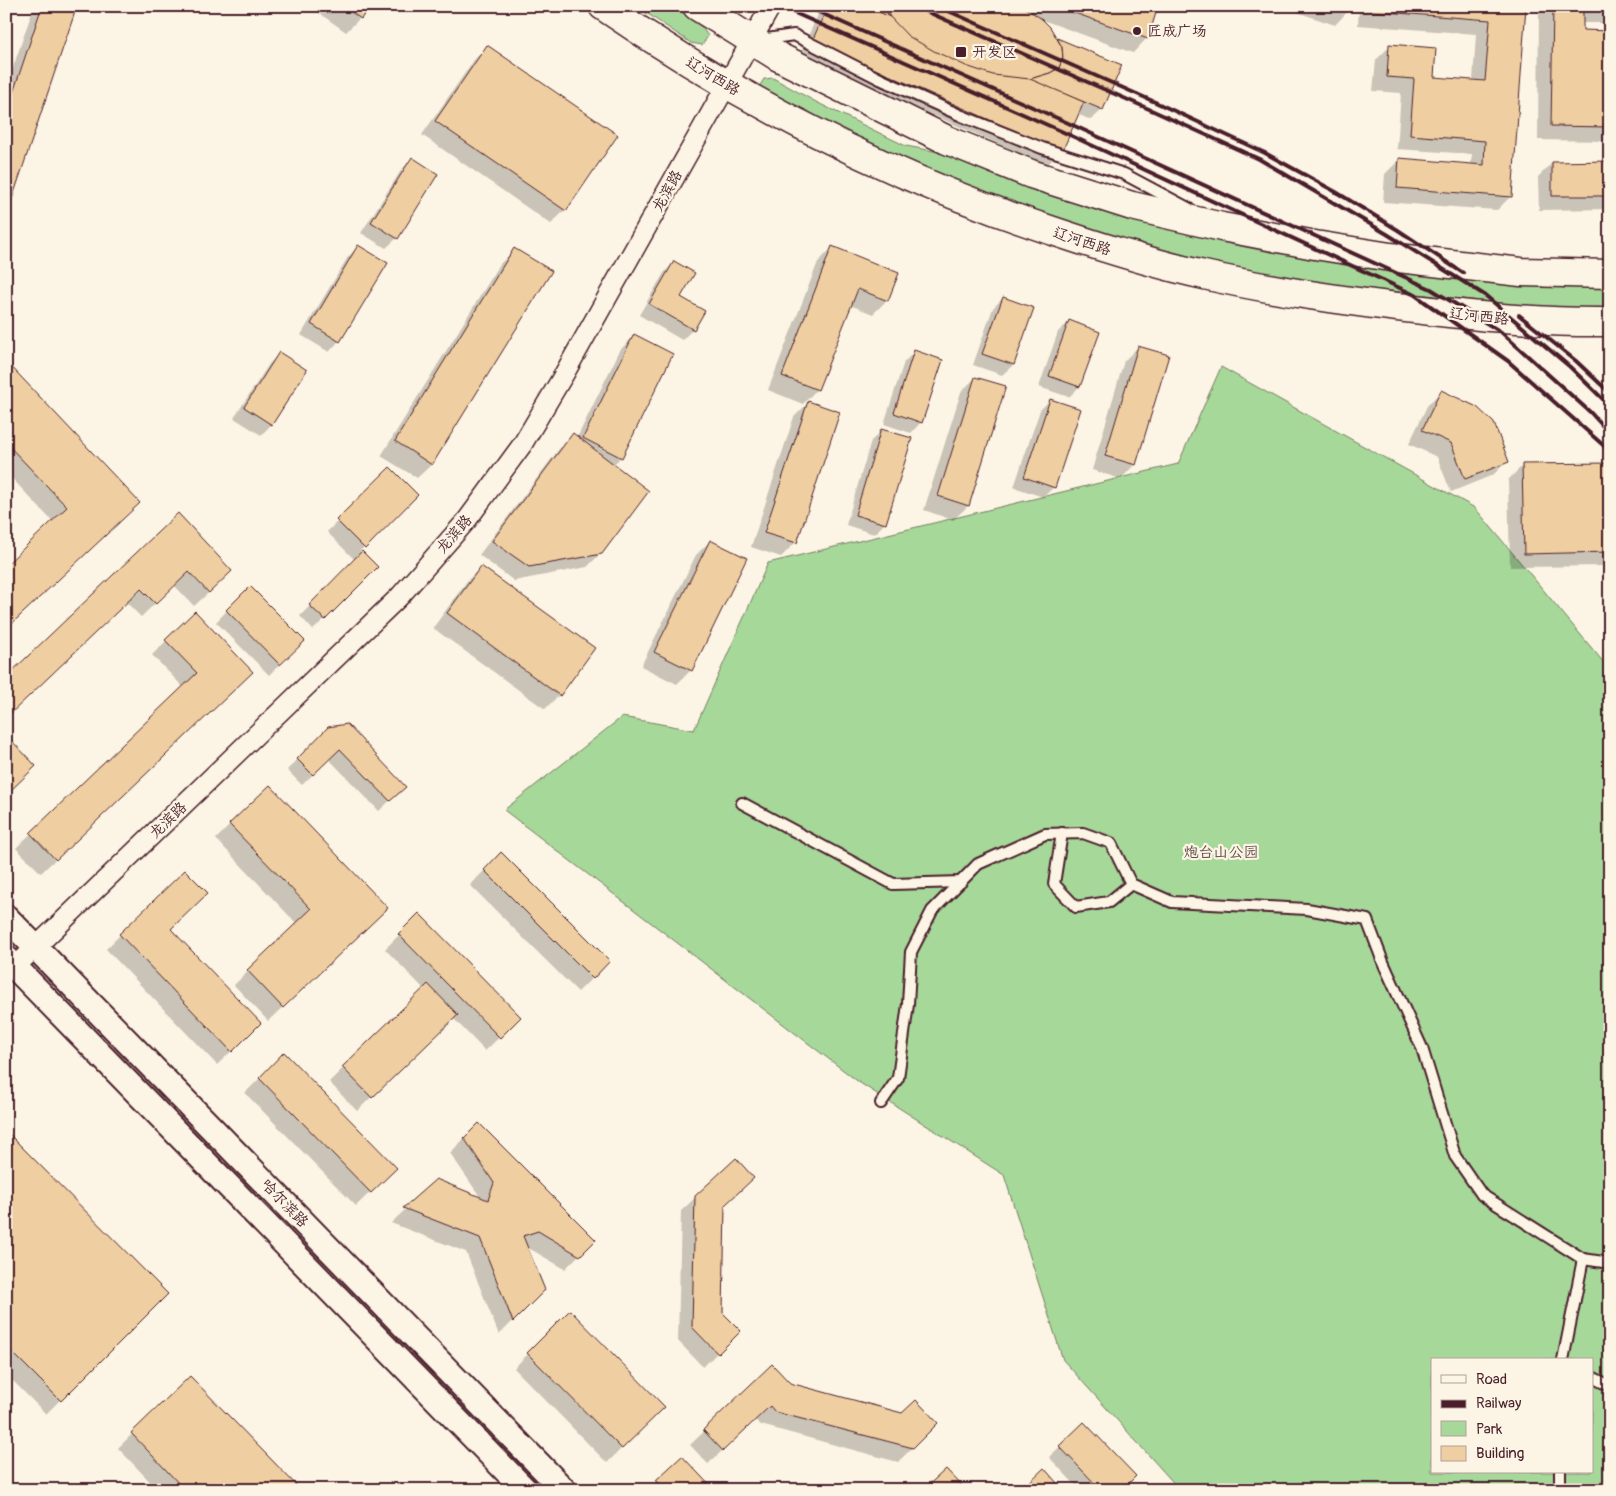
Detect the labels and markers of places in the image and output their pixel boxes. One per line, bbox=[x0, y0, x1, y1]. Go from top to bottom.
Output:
place label: 匠成广场 bbox=[1147, 22, 1207, 41]
marker: 匠成广场 bbox=[1131, 25, 1143, 37]
place label: 开发区 bbox=[972, 43, 1017, 62]
marker: 开发区 bbox=[954, 45, 968, 59]

